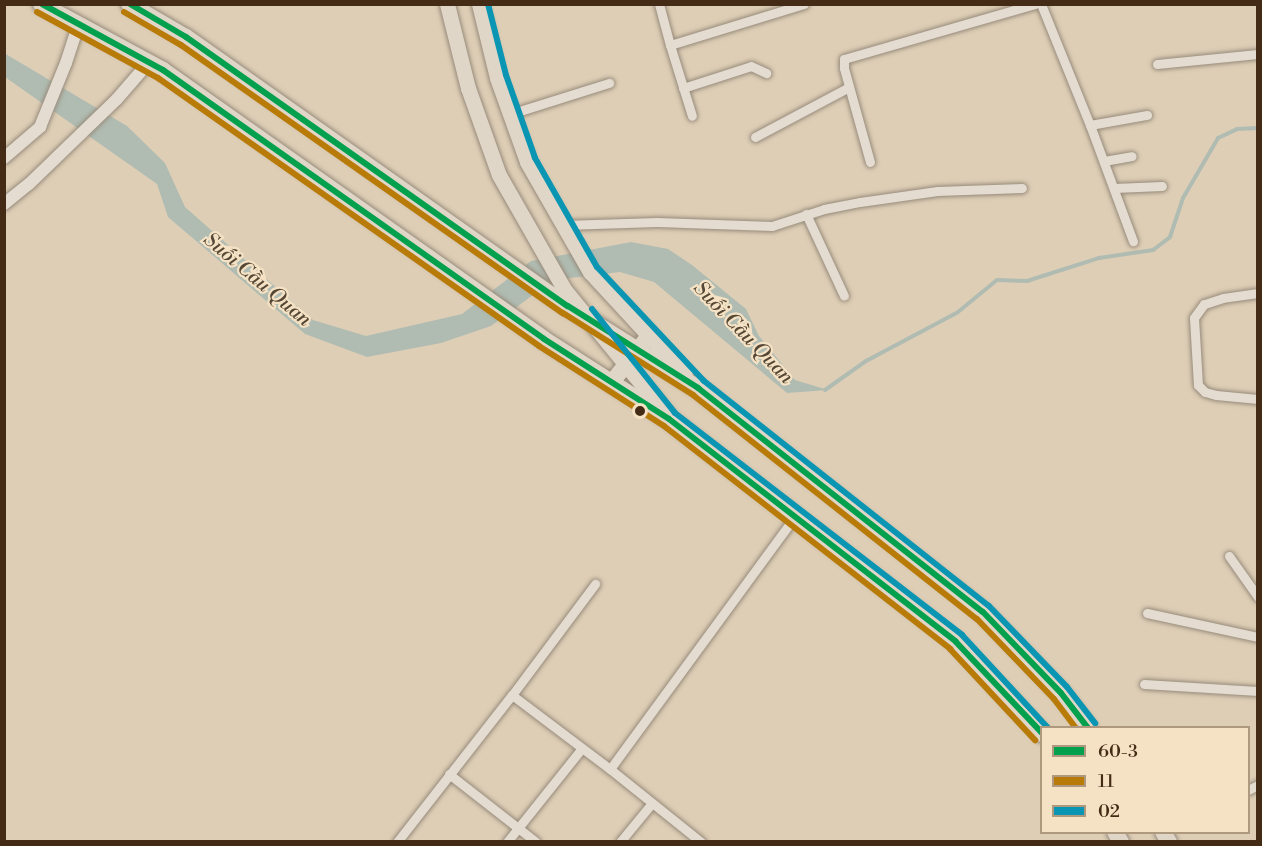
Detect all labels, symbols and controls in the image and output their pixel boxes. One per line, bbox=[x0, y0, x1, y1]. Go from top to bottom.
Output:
water label: Suối Cầu Quan bbox=[198, 228, 316, 332]
water label: Suối Cầu Quan bbox=[688, 277, 798, 389]
unlabelled marker bbox=[634, 405, 646, 417]
legend bbox=[1040, 726, 1250, 834]
text: 60-3 bbox=[1098, 740, 1138, 763]
text: 11 bbox=[1098, 770, 1114, 793]
text: 02 bbox=[1098, 800, 1120, 823]

